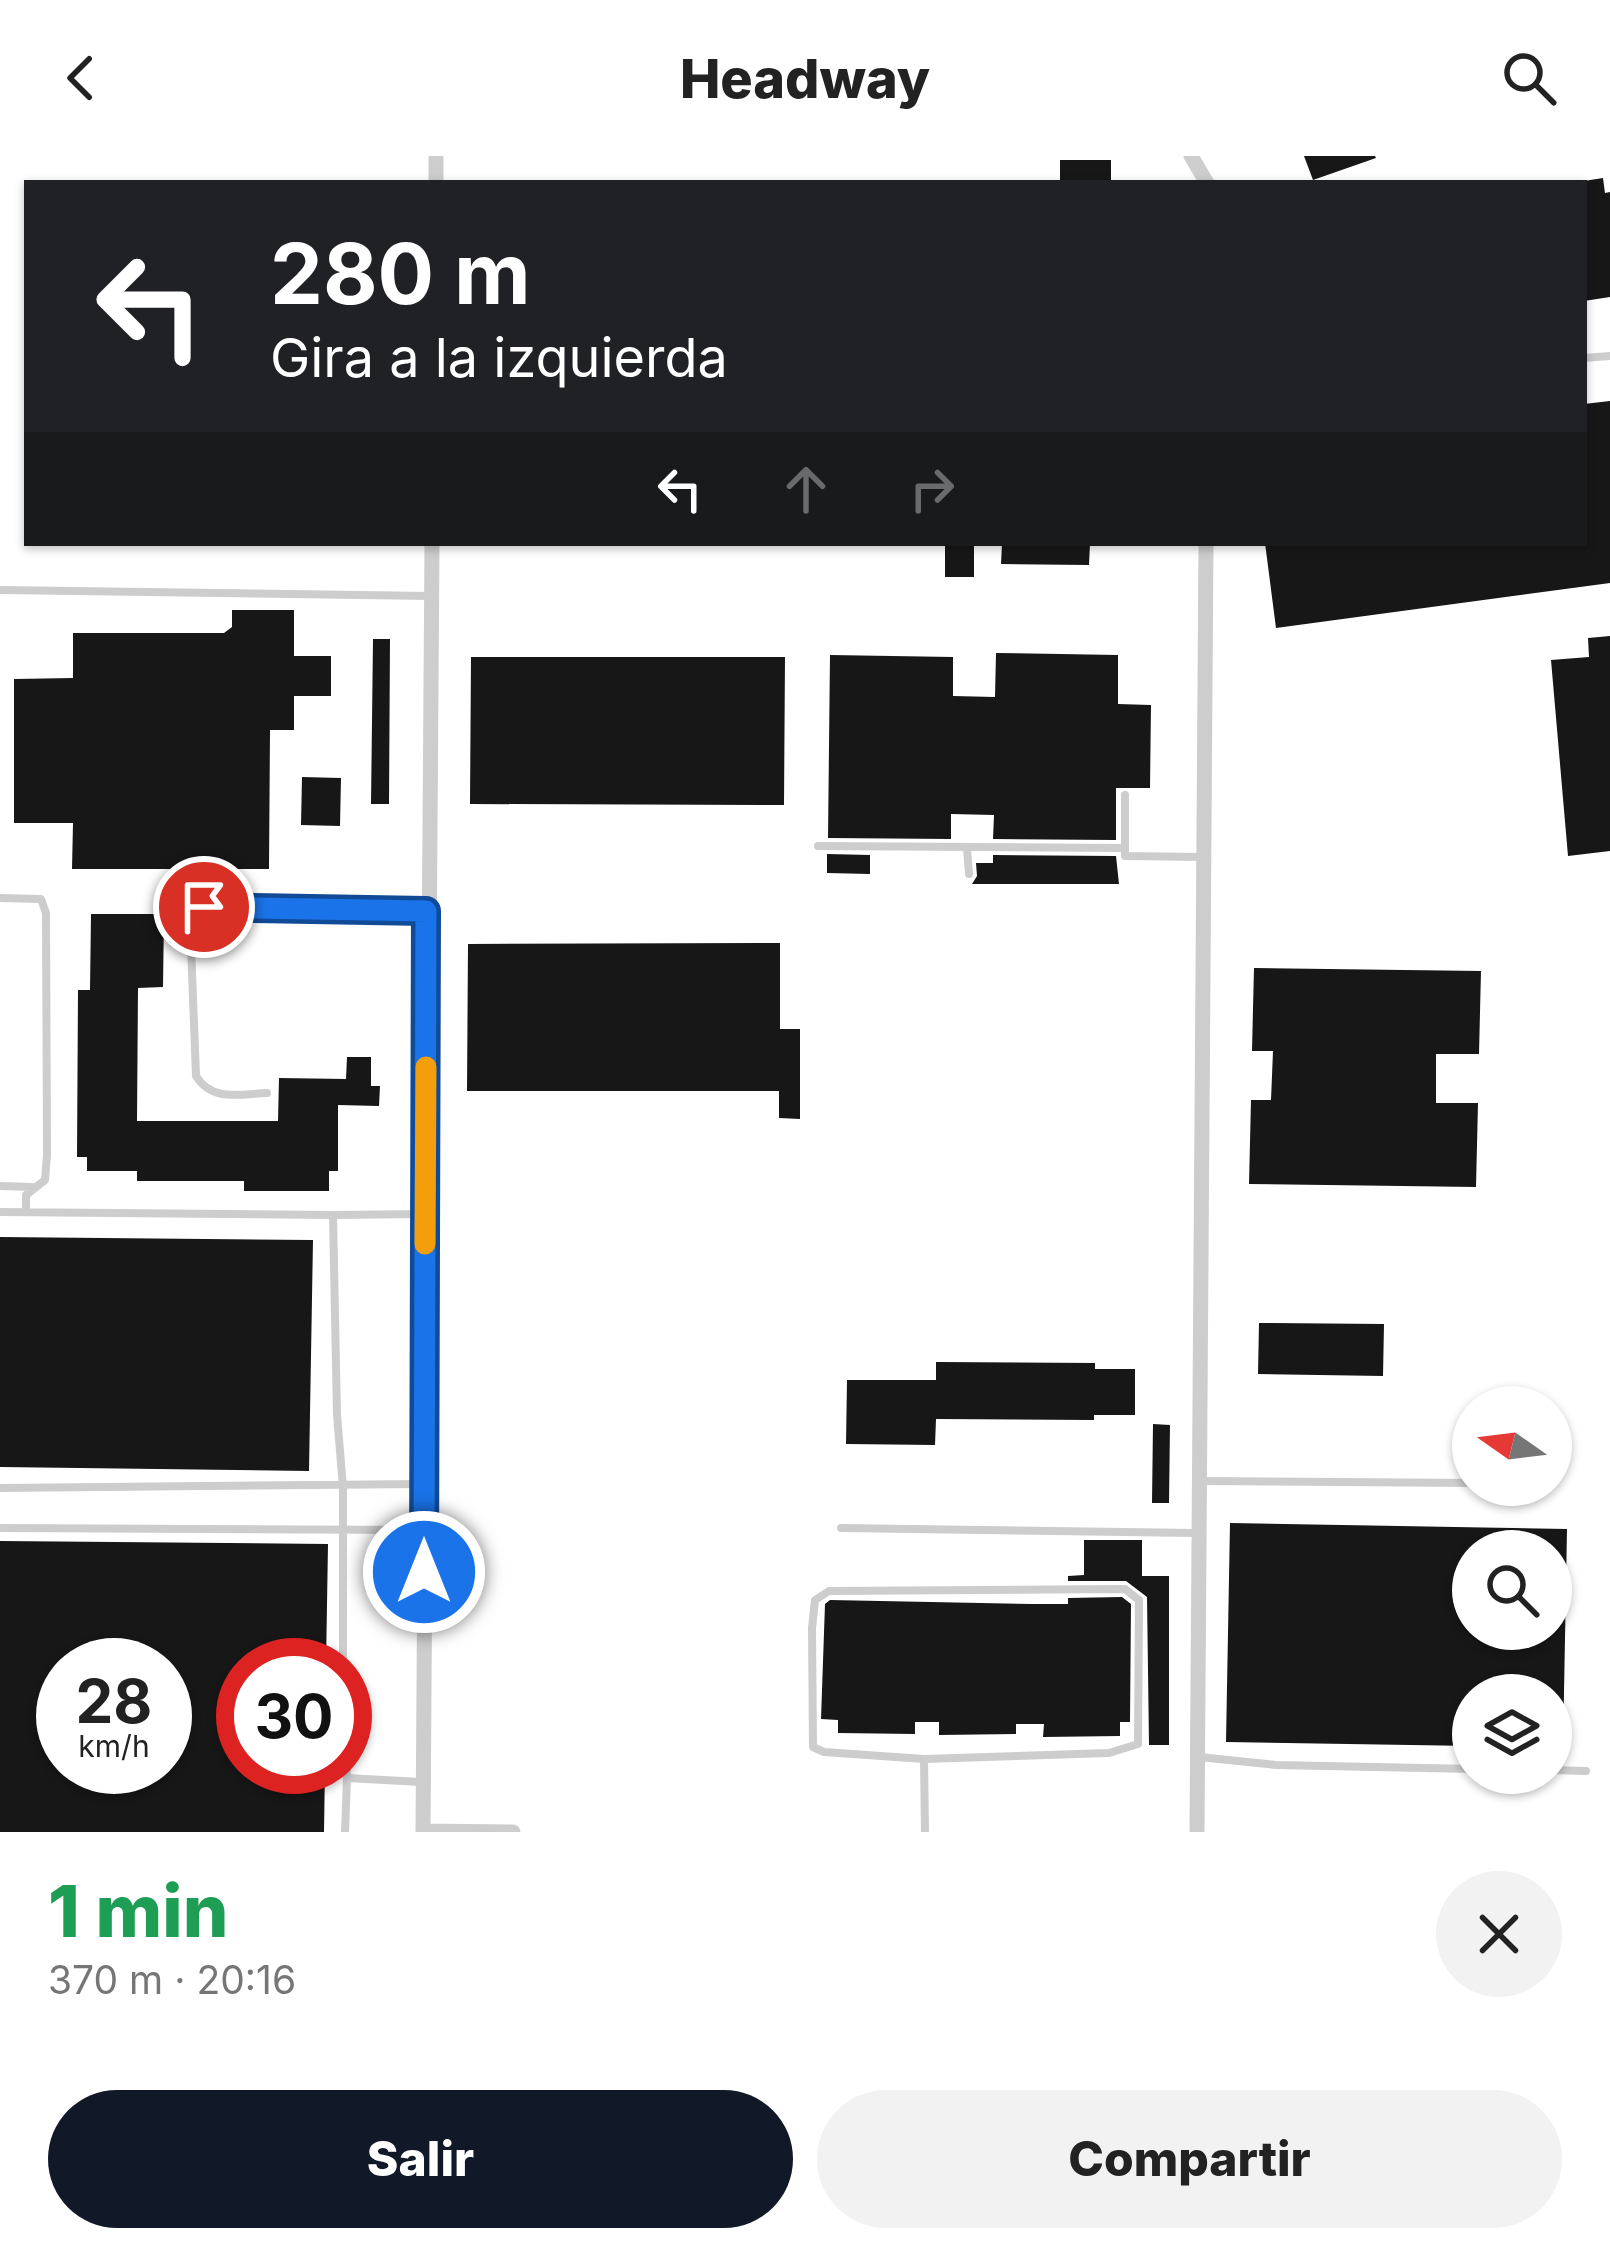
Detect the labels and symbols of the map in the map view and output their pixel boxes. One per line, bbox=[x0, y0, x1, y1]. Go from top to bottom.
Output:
pin bbox=[153, 856, 255, 958]
north arrow bbox=[1452, 1386, 1572, 1506]
position arrow bbox=[361, 1509, 487, 1635]
speed limit sign: 30 bbox=[216, 1638, 372, 1794]

